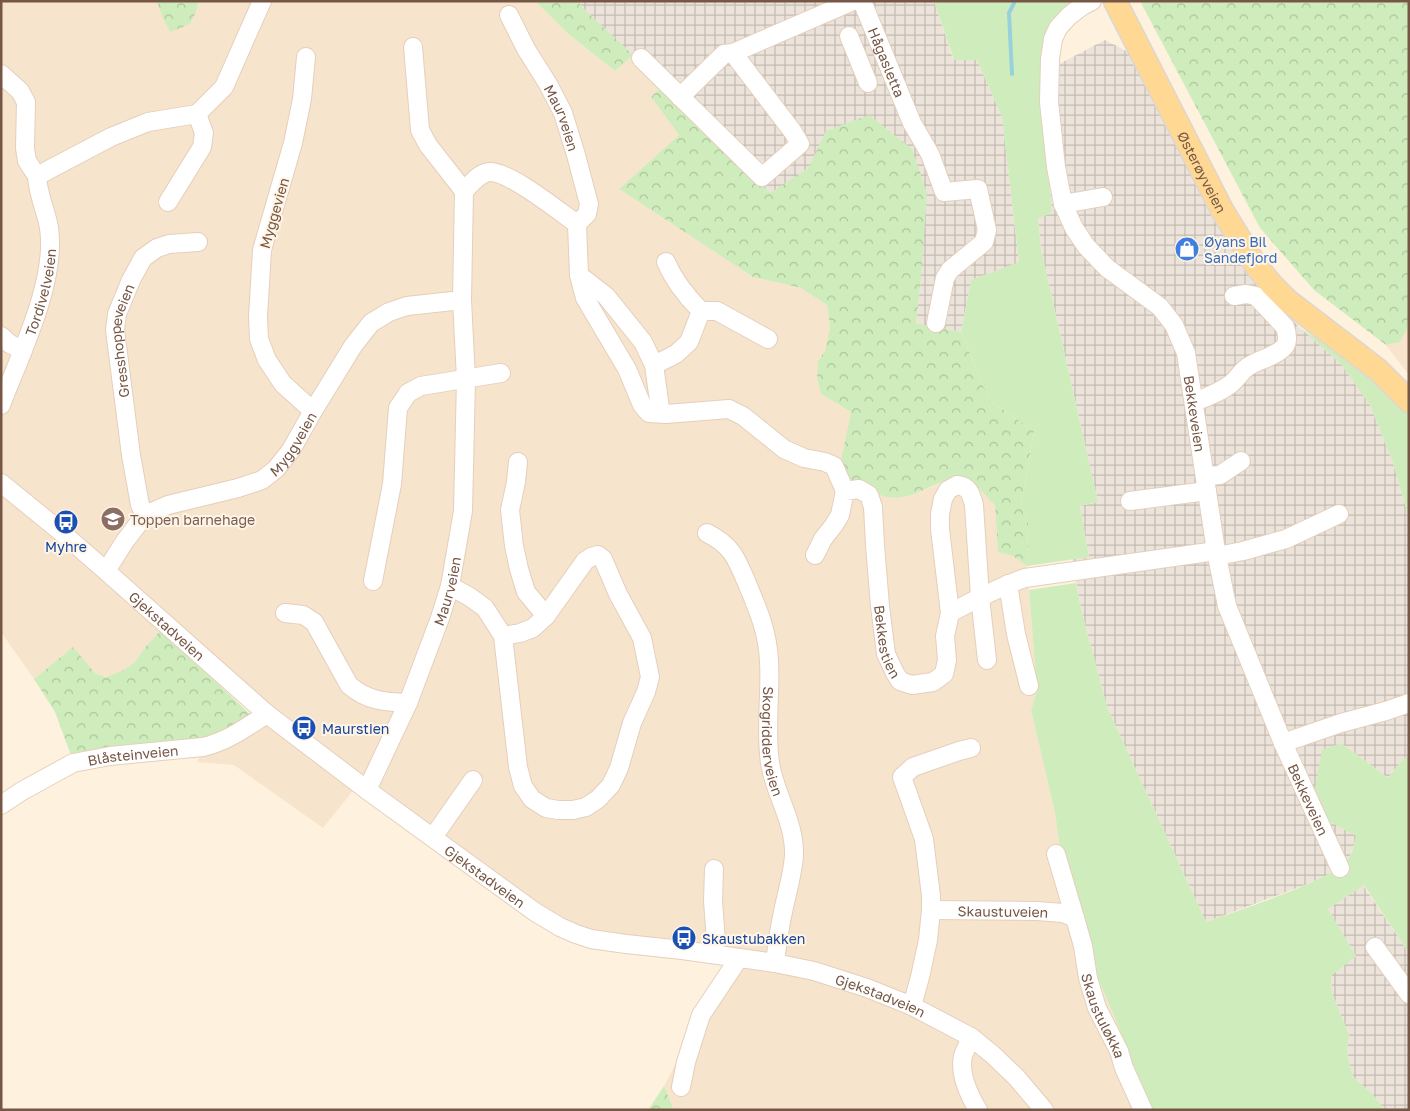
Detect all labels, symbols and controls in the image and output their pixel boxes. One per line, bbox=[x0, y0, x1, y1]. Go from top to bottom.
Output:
street label: Hågasletta bbox=[865, 25, 909, 100]
street label: Maurveien bbox=[541, 81, 583, 153]
street label: Østerøyveien bbox=[1175, 128, 1230, 216]
street label: Myggevien bbox=[256, 176, 292, 250]
place label: Øyans Bil Sandefjord bbox=[1204, 233, 1277, 266]
shop icon: Øyans Bil Sandefjord bbox=[1174, 236, 1200, 262]
street label: Tordivelveien bbox=[21, 248, 59, 338]
street label: Gresshoppeveien bbox=[106, 281, 137, 399]
street label: Bekkeveien bbox=[1181, 374, 1209, 453]
street label: Myggveien bbox=[266, 409, 319, 479]
school or university icon: Toppen barnehage bbox=[100, 506, 126, 532]
bus stop icon: Myhre bbox=[53, 509, 79, 535]
place label: Toppen barnehage bbox=[130, 511, 255, 528]
place label: Myhre bbox=[45, 538, 87, 555]
street label: Maurveien bbox=[429, 555, 463, 628]
street label: Gjekstadveien bbox=[126, 587, 209, 663]
street label: Bekkestien bbox=[871, 604, 905, 681]
street label: Skogridderveien bbox=[759, 686, 787, 798]
bus stop icon: Maurstien bbox=[291, 715, 317, 741]
place label: Maurstien bbox=[322, 720, 389, 737]
street label: Blåsteinveien bbox=[86, 741, 179, 769]
street label: Bekkeveien bbox=[1285, 761, 1332, 838]
street label: Gjekstadveien bbox=[442, 841, 529, 911]
street label: Skaustuveien bbox=[957, 902, 1049, 920]
bus stop icon: Skaustubakken bbox=[671, 925, 697, 951]
place label: Skaustubakken bbox=[702, 930, 805, 947]
street label: Gjekstadveien bbox=[833, 970, 929, 1020]
street label: Skaustuløkka bbox=[1079, 972, 1129, 1060]

